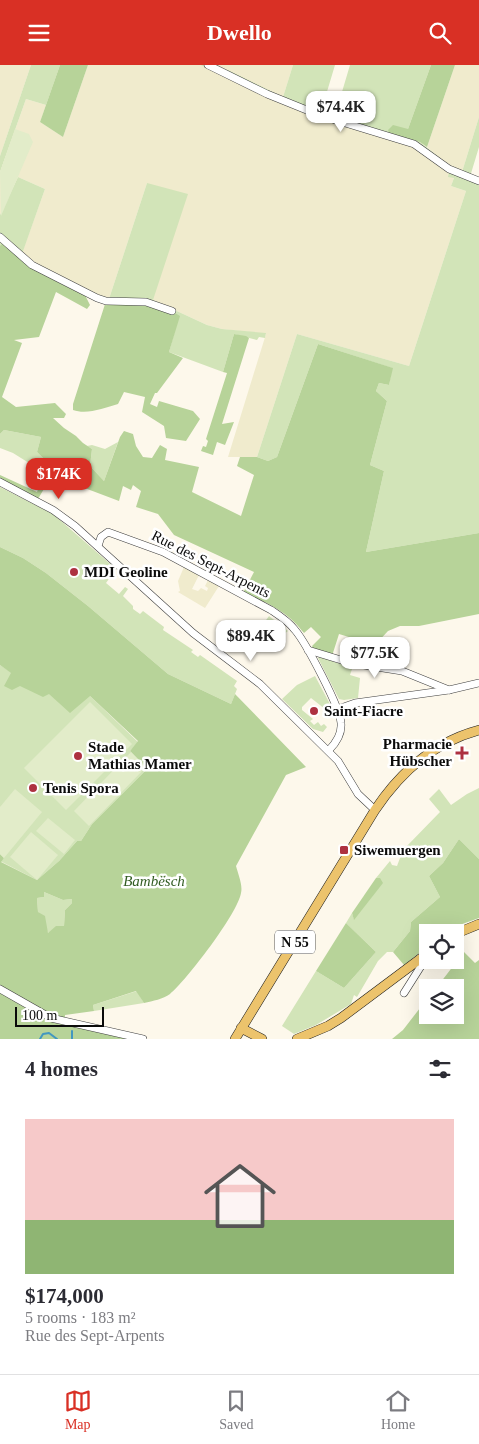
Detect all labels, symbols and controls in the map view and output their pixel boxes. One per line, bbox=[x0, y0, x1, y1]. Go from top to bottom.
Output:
icon: menu bbox=[25, 19, 53, 47]
icon: search bbox=[426, 19, 454, 47]
text: Dwello bbox=[207, 20, 272, 45]
pin: $74.4K bbox=[300, 91, 382, 133]
text: $74.4K bbox=[317, 98, 365, 115]
pin: $174K bbox=[24, 457, 94, 500]
text: $174K bbox=[37, 465, 81, 482]
street label: Rue des Sept-Arpents bbox=[149, 527, 273, 601]
place label: MDI Geoline bbox=[84, 564, 168, 580]
marker: MDI Geoline bbox=[68, 566, 80, 578]
pin: $89.4K bbox=[210, 619, 292, 662]
text: $89.4K bbox=[227, 627, 275, 644]
pin: $77.5K bbox=[334, 637, 416, 679]
text: $77.5K bbox=[351, 644, 399, 661]
place label: Saint-Fiacre bbox=[324, 703, 403, 719]
marker: Saint-Fiacre bbox=[308, 705, 320, 717]
place label: Pharmacie Hübscher bbox=[383, 736, 452, 769]
place label: Stade Mathias Mamer bbox=[88, 739, 192, 772]
marker: Pharmacie Hübscher bbox=[456, 747, 468, 759]
marker: Stade Mathias Mamer bbox=[72, 750, 84, 762]
place label: Tenis Spora bbox=[43, 780, 119, 796]
marker: Tenis Spora bbox=[27, 782, 39, 794]
place label: Siwemuergen bbox=[354, 842, 441, 858]
marker: Siwemuergen bbox=[338, 844, 350, 856]
park label: Bambësch bbox=[123, 873, 185, 889]
map controls bbox=[419, 924, 464, 1024]
button: locate bbox=[419, 924, 464, 969]
road number: N 55 bbox=[275, 931, 315, 954]
button: layers bbox=[419, 979, 464, 1024]
scale bar bbox=[15, 1004, 104, 1027]
text: 100 m bbox=[22, 1008, 57, 1023]
icon: filters bbox=[426, 1055, 454, 1083]
text: 4 homes bbox=[25, 1057, 98, 1081]
icon: home bbox=[195, 1151, 285, 1241]
text: $174,000 bbox=[25, 1284, 104, 1308]
text: 5 rooms · 183 m² bbox=[25, 1309, 136, 1326]
text: Rue des Sept-Arpents bbox=[25, 1327, 165, 1344]
tab: Map bbox=[64, 1387, 92, 1433]
tab: Saved bbox=[219, 1387, 253, 1433]
tab: Home bbox=[381, 1387, 415, 1433]

